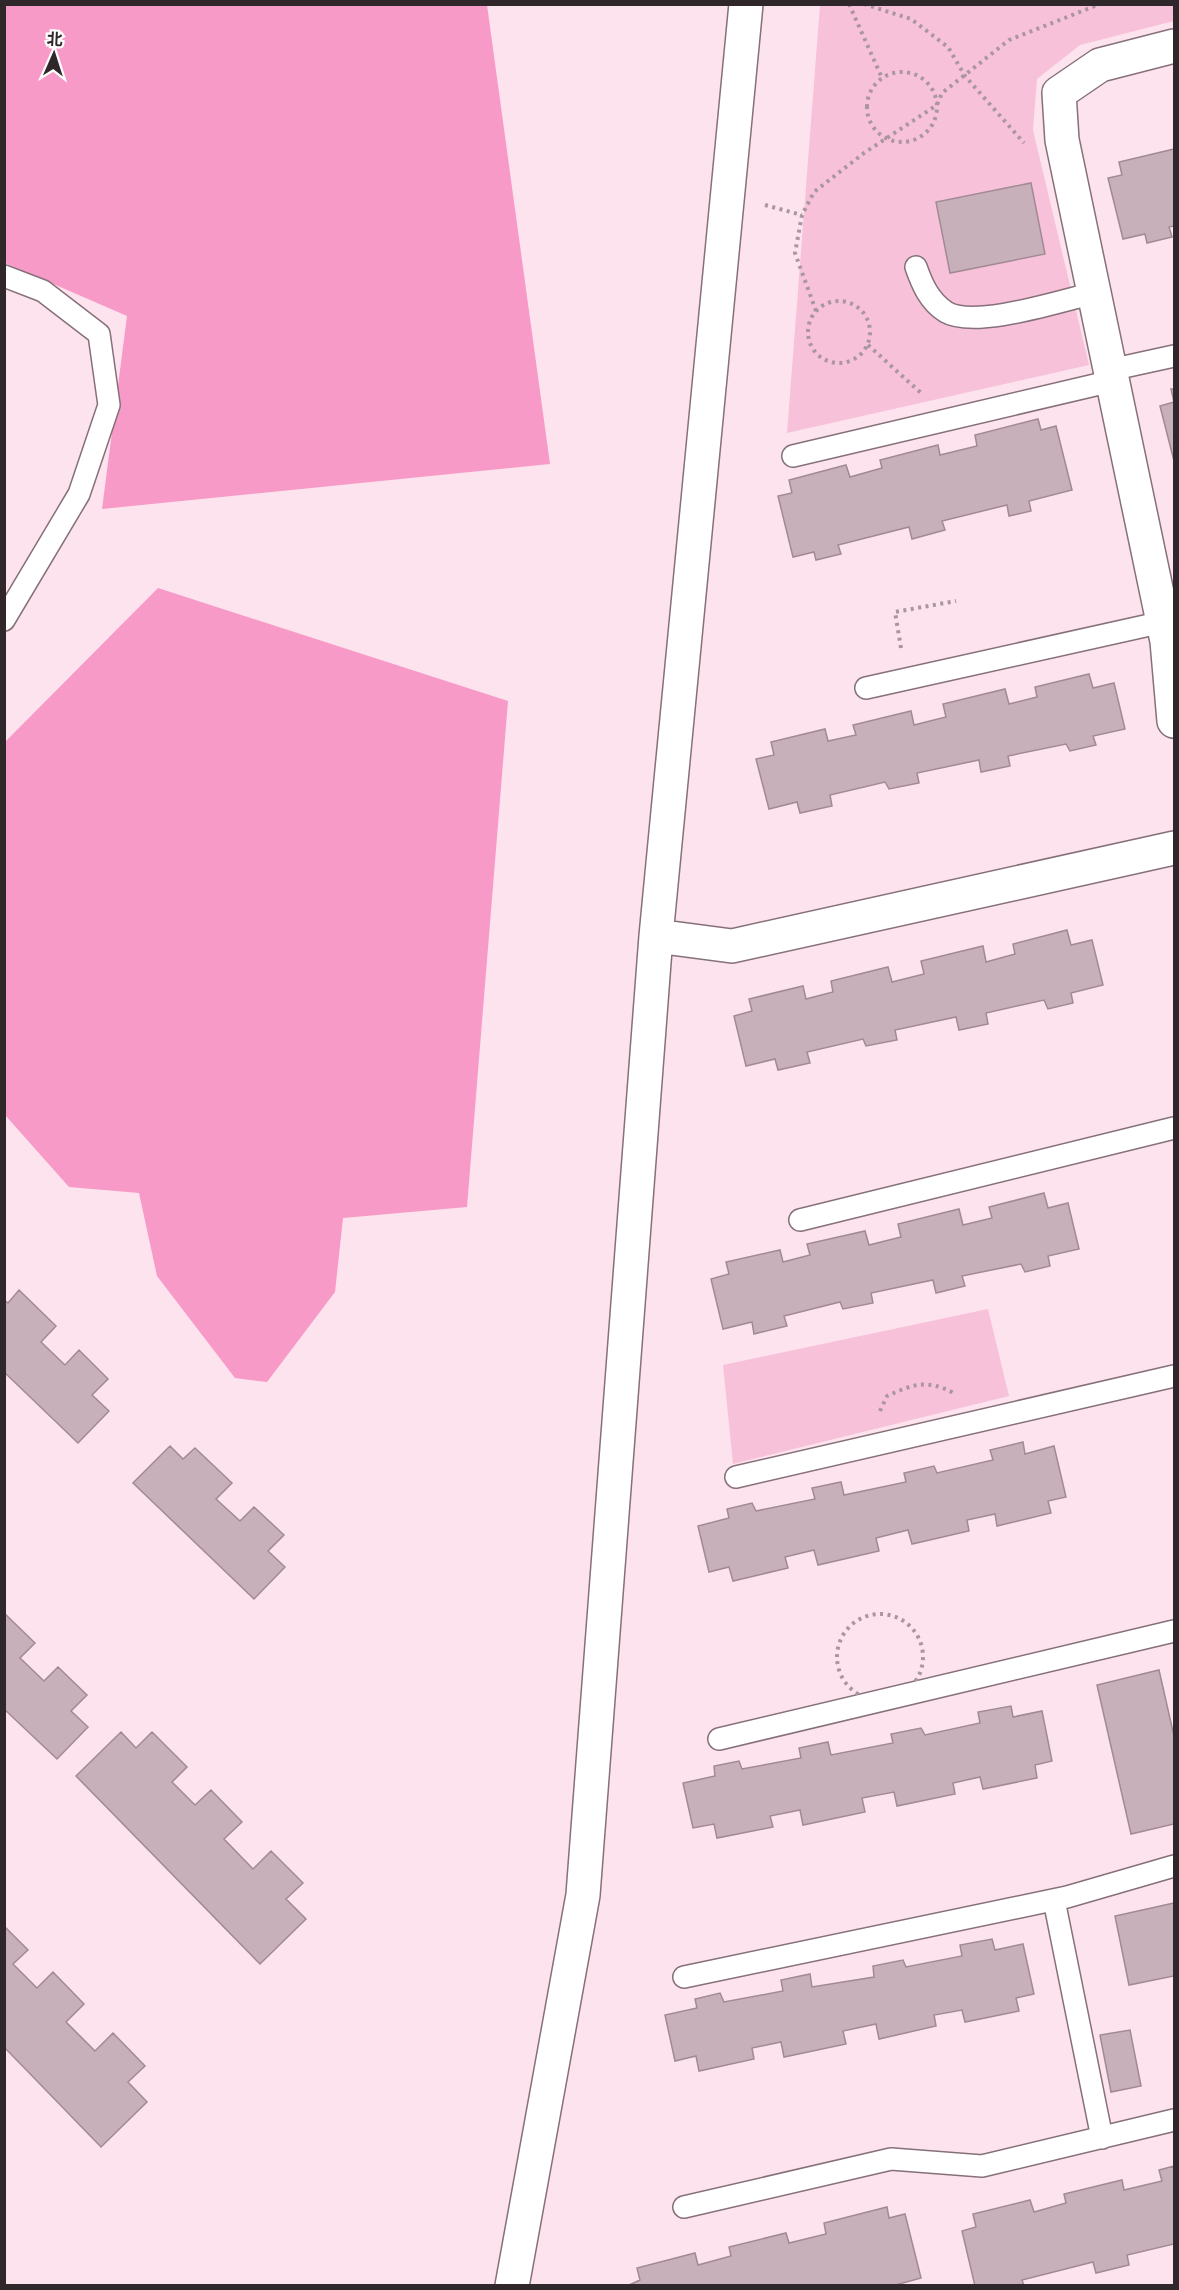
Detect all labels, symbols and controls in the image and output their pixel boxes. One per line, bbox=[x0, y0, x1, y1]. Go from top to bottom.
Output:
north arrow bbox=[24, 24, 84, 84]
text: 北 bbox=[46, 28, 63, 50]

